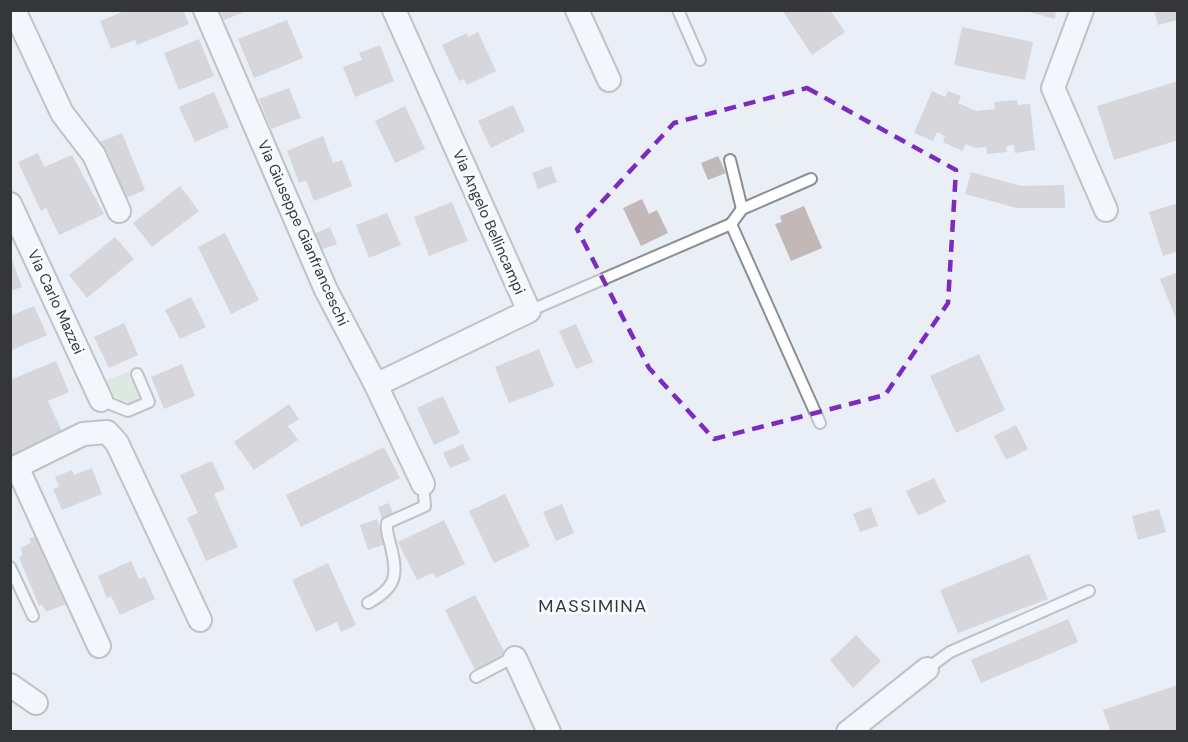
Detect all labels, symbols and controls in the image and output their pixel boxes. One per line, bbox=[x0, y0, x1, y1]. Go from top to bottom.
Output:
street label: Via Giuseppe Gianfranceschi bbox=[253, 137, 353, 329]
street label: Via Angelo Bellincampi bbox=[448, 146, 530, 298]
street label: Via Carlo Mazzei bbox=[23, 247, 89, 357]
district label: MASSIMINA bbox=[538, 594, 648, 618]

